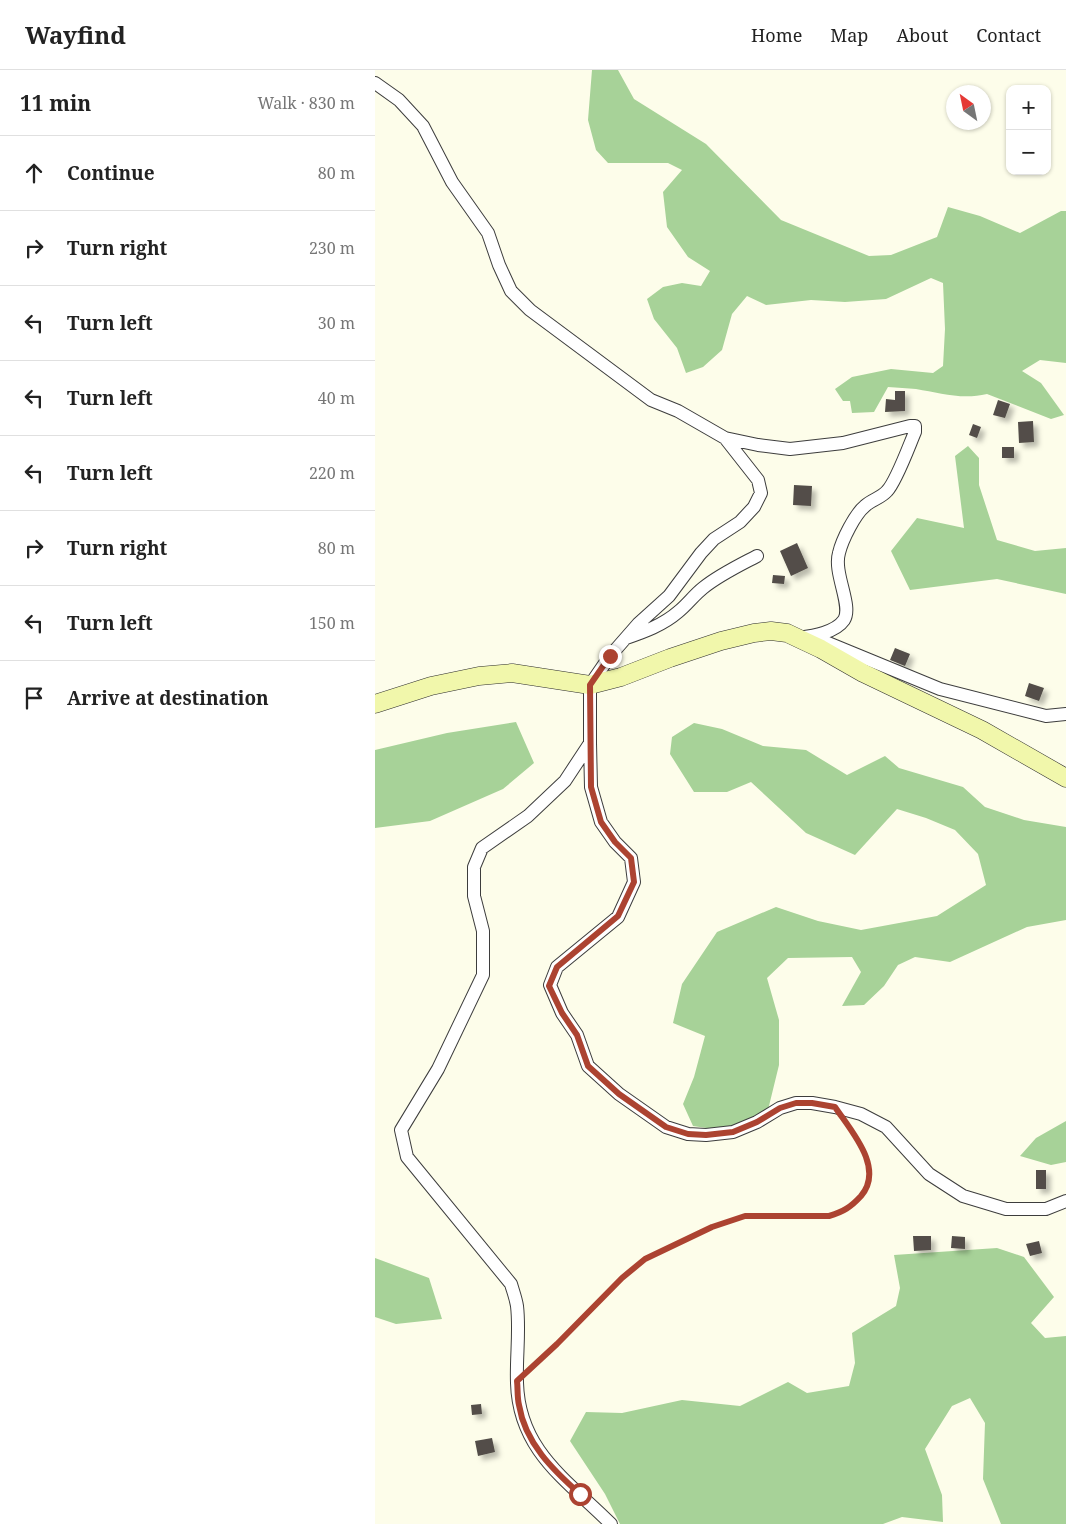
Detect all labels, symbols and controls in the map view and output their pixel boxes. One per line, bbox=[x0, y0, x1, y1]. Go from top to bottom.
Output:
text: Wayfind bbox=[25, 18, 126, 51]
text: Home bbox=[751, 23, 802, 47]
text: Map bbox=[830, 23, 868, 47]
text: About bbox=[896, 23, 948, 47]
text: Contact bbox=[976, 23, 1041, 47]
north arrow bbox=[946, 85, 991, 130]
map controls bbox=[1006, 85, 1051, 175]
button: + bbox=[1006, 85, 1051, 130]
text: 11 min bbox=[20, 89, 91, 117]
text: Walk · 830 m bbox=[258, 92, 355, 114]
button: − bbox=[1006, 130, 1051, 175]
icon: ahead bbox=[20, 159, 48, 187]
text: Continue bbox=[67, 160, 155, 186]
text: 80 m bbox=[318, 162, 355, 184]
icon: right bbox=[20, 234, 48, 262]
text: Turn right bbox=[67, 235, 167, 261]
text: 230 m bbox=[309, 237, 355, 259]
icon: left bbox=[20, 309, 48, 337]
text: Turn left bbox=[67, 310, 153, 336]
text: 30 m bbox=[318, 312, 355, 334]
icon: left bbox=[20, 384, 48, 412]
text: Turn left bbox=[67, 385, 153, 411]
text: 40 m bbox=[318, 387, 355, 409]
icon: left bbox=[20, 459, 48, 487]
text: Turn left bbox=[67, 460, 153, 486]
text: 220 m bbox=[309, 462, 355, 484]
icon: right bbox=[20, 534, 48, 562]
text: Turn right bbox=[67, 535, 167, 561]
text: 80 m bbox=[318, 537, 355, 559]
icon: left bbox=[20, 609, 48, 637]
text: Turn left bbox=[67, 610, 153, 636]
text: 150 m bbox=[309, 612, 355, 634]
route end bbox=[599, 645, 622, 668]
icon: arrive bbox=[20, 684, 48, 712]
text: Arrive at destination bbox=[67, 685, 269, 711]
route start bbox=[569, 1483, 592, 1506]

